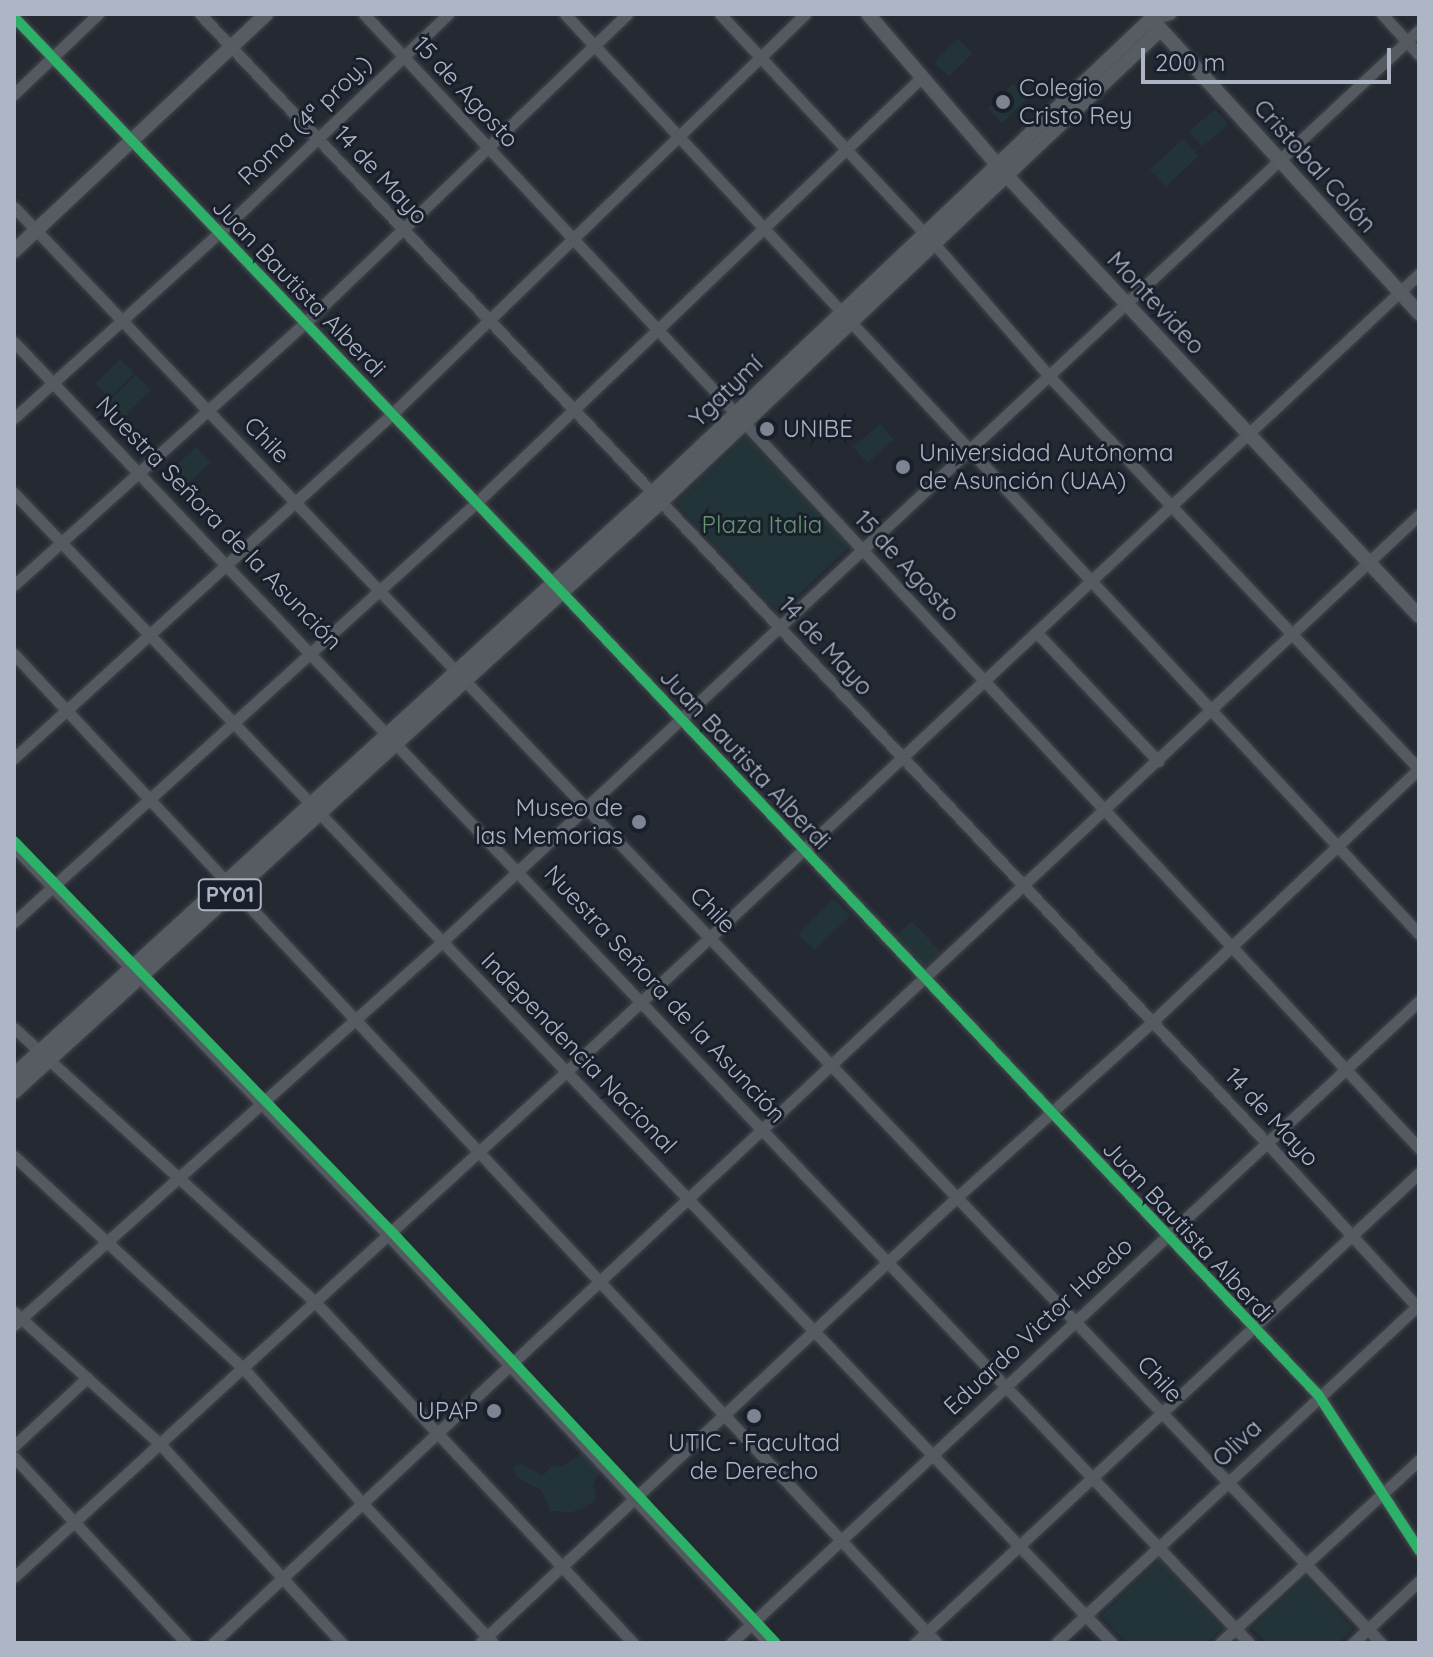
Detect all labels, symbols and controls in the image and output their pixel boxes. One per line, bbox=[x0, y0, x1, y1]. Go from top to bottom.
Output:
street label: 15 de Agosto bbox=[407, 30, 525, 154]
scale bar bbox=[1145, 32, 1395, 82]
text: 200 m bbox=[1155, 47, 1225, 77]
street label: Roma (4ª proy.) bbox=[232, 49, 378, 191]
place label: Colegio Cristo Rey bbox=[1019, 74, 1132, 130]
marker: Colegio Cristo Rey bbox=[994, 93, 1012, 111]
street label: Cristobal Colón bbox=[1248, 94, 1382, 238]
street label: 14 de Mayo bbox=[328, 120, 434, 230]
street label: Juan Bautista Alberdi bbox=[206, 193, 392, 383]
street label: Montevideo bbox=[1101, 246, 1211, 360]
street label: Ygatymí bbox=[683, 349, 769, 433]
street label: Nuestra Señora de la Asunción bbox=[90, 390, 348, 656]
street label: Chile bbox=[238, 411, 296, 469]
place label: UNIBE bbox=[783, 415, 853, 443]
marker: UNIBE bbox=[758, 420, 776, 438]
place label: Universidad Autónoma de Asunción (UAA) bbox=[919, 439, 1173, 495]
marker: Universidad Autónoma de Asunción (UAA) bbox=[894, 458, 912, 476]
street label: 15 de Agosto bbox=[848, 504, 966, 628]
park label: Plaza Italia bbox=[702, 511, 822, 539]
street label: 14 de Mayo bbox=[773, 591, 879, 701]
street label: Juan Bautista Alberdi bbox=[654, 662, 836, 856]
place label: Museo de las Memorias bbox=[475, 794, 623, 850]
marker: Museo de las Memorias bbox=[630, 813, 648, 831]
street label: Nuestra Señora de la Asunción bbox=[538, 859, 792, 1129]
road number: PY01 bbox=[196, 877, 264, 913]
street label: Chile bbox=[684, 881, 742, 939]
street label: Independencia Nacional bbox=[475, 946, 683, 1160]
street label: 14 de Mayo bbox=[1219, 1062, 1325, 1172]
street label: Juan Bautista Alberdi bbox=[1097, 1134, 1279, 1328]
street label: Eduardo Victor Haedo bbox=[938, 1231, 1138, 1421]
street label: Chile bbox=[1131, 1350, 1189, 1408]
place label: UPAP bbox=[418, 1397, 478, 1425]
marker: UPAP bbox=[485, 1402, 503, 1420]
marker: UTIC - Facultad de Derecho bbox=[745, 1407, 763, 1425]
street label: Oliva bbox=[1207, 1413, 1267, 1473]
place label: UTIC - Facultad de Derecho bbox=[668, 1429, 840, 1485]

